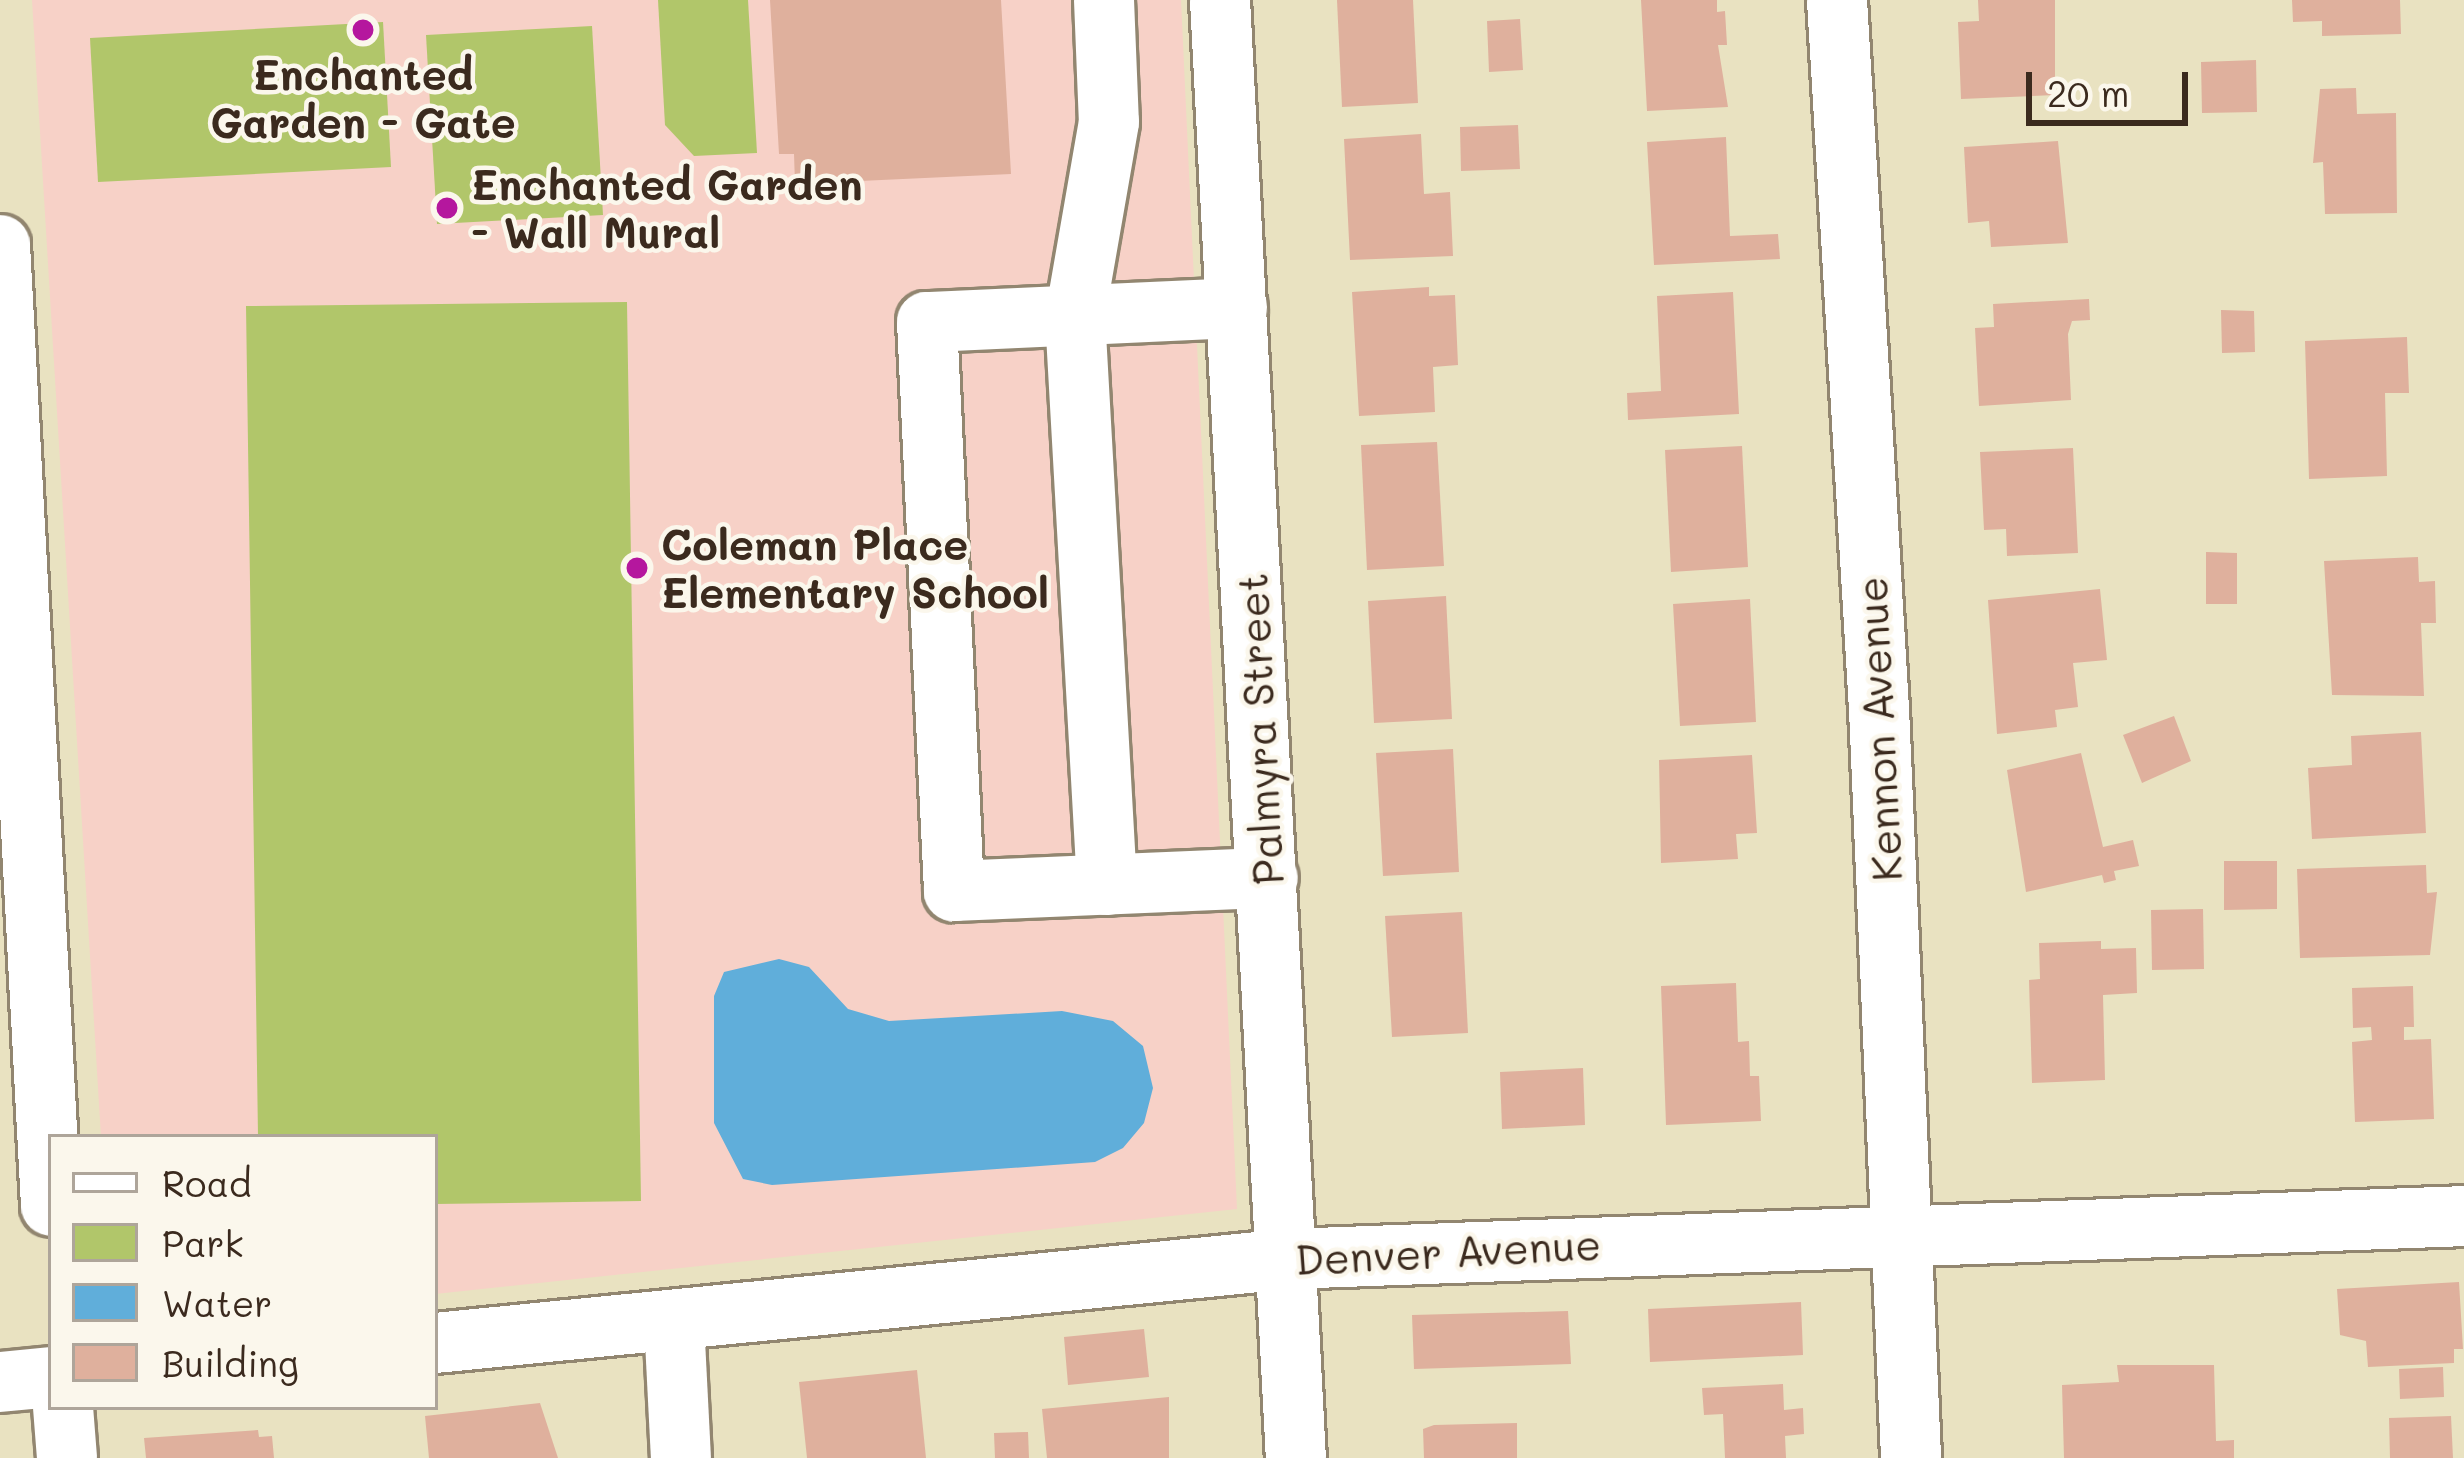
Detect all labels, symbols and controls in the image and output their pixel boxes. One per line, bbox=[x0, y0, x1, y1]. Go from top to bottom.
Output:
marker: Enchanted Garden - Gate bbox=[350, 17, 376, 43]
scale bar bbox=[2032, 48, 2194, 122]
place label: Enchanted Garden - Gate bbox=[210, 49, 516, 148]
text: 20 m bbox=[2047, 69, 2129, 116]
place label: Enchanted Garden - Wall Mural bbox=[471, 159, 863, 258]
marker: Enchanted Garden - Wall Mural bbox=[434, 195, 460, 221]
place label: Coleman Place Elementary School bbox=[661, 519, 1049, 618]
marker: Coleman Place Elementary School bbox=[624, 555, 650, 581]
street label: Palmyra Street bbox=[1227, 572, 1293, 886]
street label: Kennon Avenue bbox=[1846, 575, 1912, 883]
legend bbox=[48, 1134, 438, 1410]
text: Road bbox=[162, 1159, 252, 1206]
text: Park bbox=[162, 1219, 244, 1266]
street label: Denver Avenue bbox=[1294, 1219, 1602, 1285]
text: Water bbox=[162, 1279, 272, 1326]
text: Building bbox=[162, 1339, 299, 1386]

